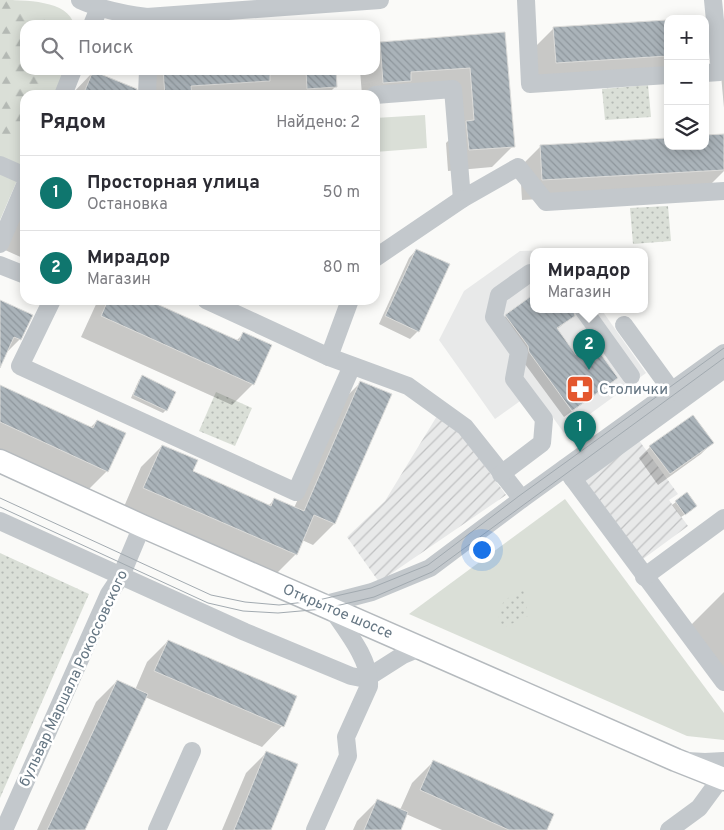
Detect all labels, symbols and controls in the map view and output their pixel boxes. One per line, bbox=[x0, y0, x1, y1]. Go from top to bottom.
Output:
map controls bbox=[664, 15, 709, 150]
button: + bbox=[664, 15, 709, 60]
search box bbox=[20, 20, 380, 75]
icon: search bbox=[38, 34, 66, 62]
text: Поиск bbox=[78, 36, 134, 60]
button: − bbox=[664, 60, 709, 105]
button: layers bbox=[664, 105, 709, 150]
text: Рядом bbox=[40, 109, 106, 136]
text: Найдено: 2 bbox=[276, 113, 360, 133]
text: Просторная улица bbox=[87, 171, 260, 195]
text: 1 bbox=[53, 183, 59, 203]
text: 50 m bbox=[323, 183, 360, 203]
text: Остановка bbox=[87, 195, 168, 215]
text: Мирадор bbox=[87, 246, 170, 270]
popup bbox=[530, 248, 648, 313]
text: 2 bbox=[51, 258, 61, 278]
text: 80 m bbox=[323, 258, 360, 278]
text: Мирадор bbox=[547, 259, 631, 283]
text: Магазин bbox=[87, 270, 151, 290]
text: Магазин bbox=[547, 283, 611, 303]
pin: 2 bbox=[573, 329, 605, 370]
pharmacy icon: Столички bbox=[565, 374, 595, 404]
place label: Столички bbox=[599, 381, 668, 400]
pin: 1 bbox=[564, 411, 596, 452]
your location bbox=[469, 537, 495, 563]
street label: бульвар Маршала Рокоссовского bbox=[16, 567, 133, 790]
street label: Открытое шоссе bbox=[279, 581, 395, 644]

